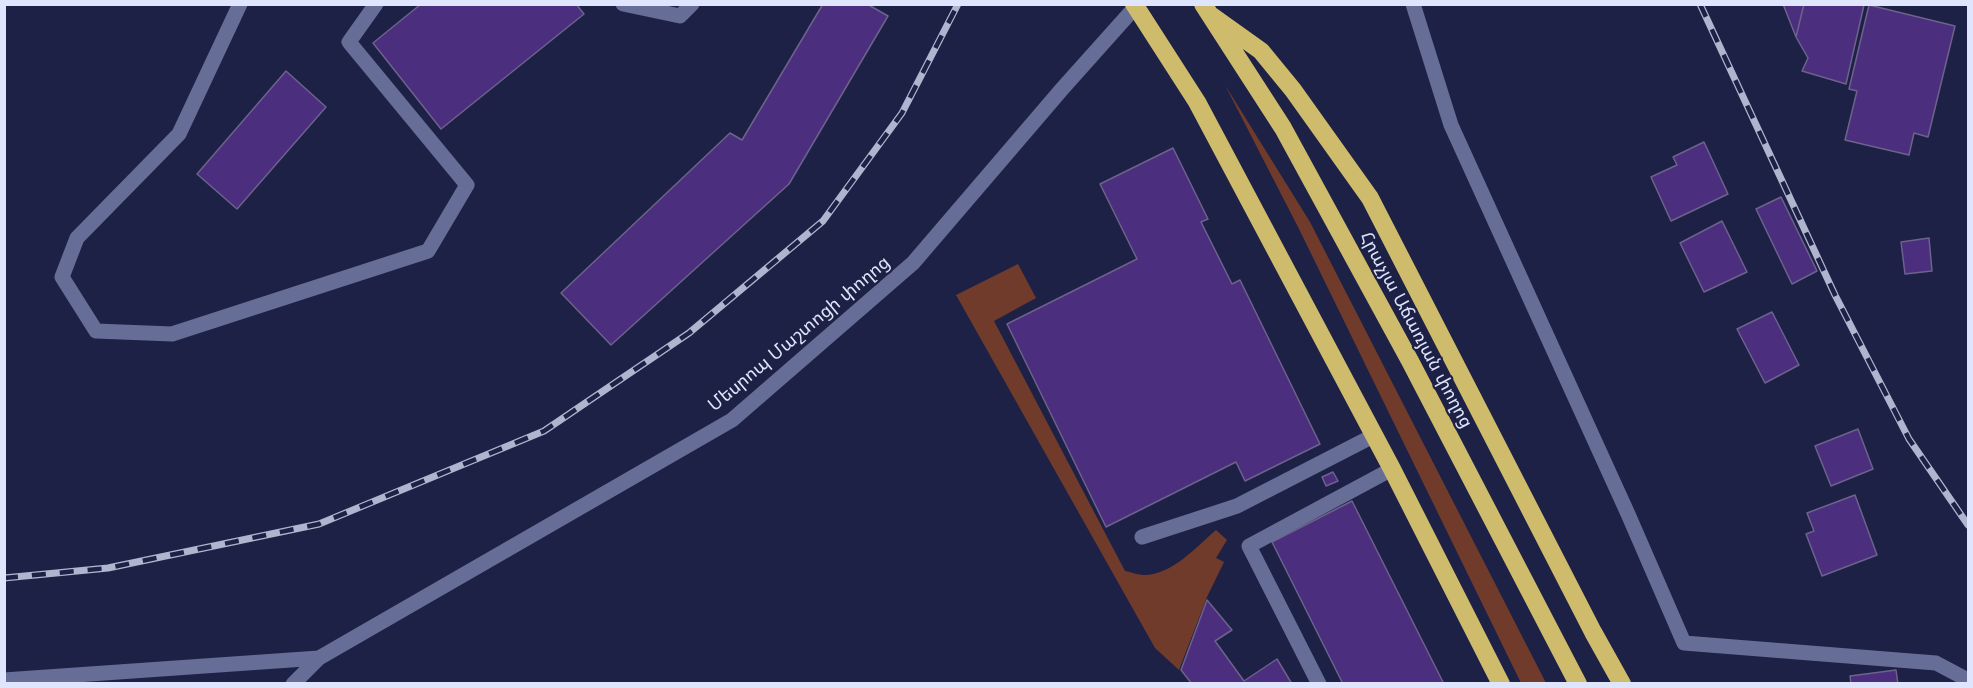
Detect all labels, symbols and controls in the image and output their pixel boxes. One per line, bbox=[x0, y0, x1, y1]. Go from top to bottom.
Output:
street label: Հրաչյա Աճառյան փողոց bbox=[1355, 228, 1477, 432]
street label: Մեսրոպ Մաշտոցի փողոց bbox=[704, 252, 894, 416]

